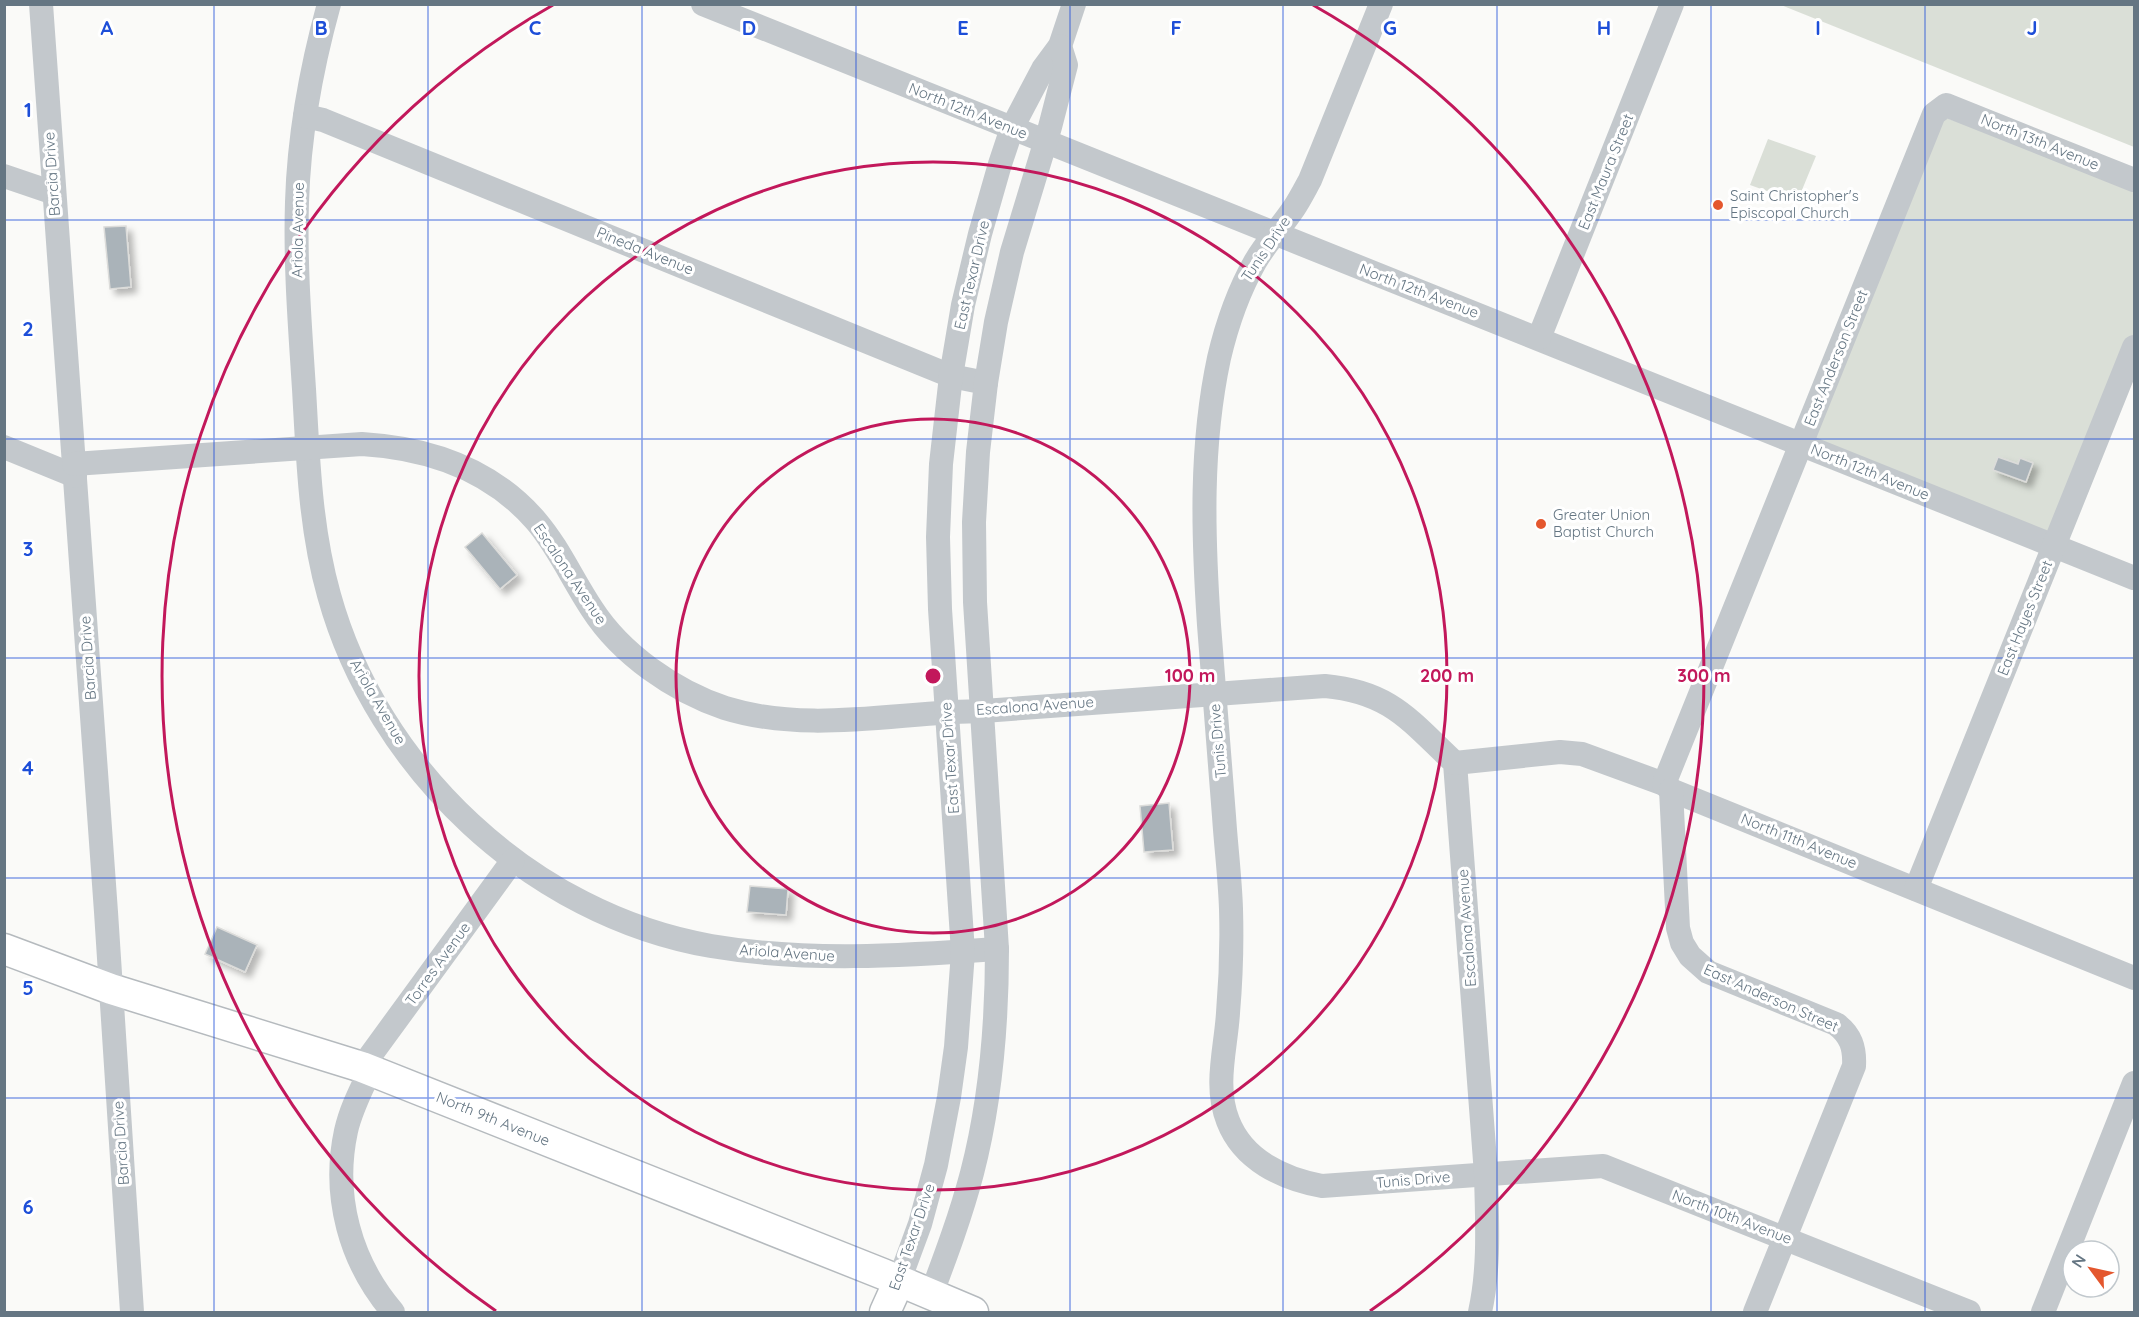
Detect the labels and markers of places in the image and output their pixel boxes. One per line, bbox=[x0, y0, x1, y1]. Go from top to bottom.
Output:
place label: Saint Christopher's Episcopal Church bbox=[1730, 186, 1859, 222]
marker: Saint Christopher's Episcopal Church bbox=[1711, 198, 1725, 212]
place label: Greater Union Baptist Church bbox=[1553, 505, 1654, 541]
marker: Greater Union Baptist Church bbox=[1534, 517, 1548, 531]
centre of rings bbox=[923, 666, 943, 686]

